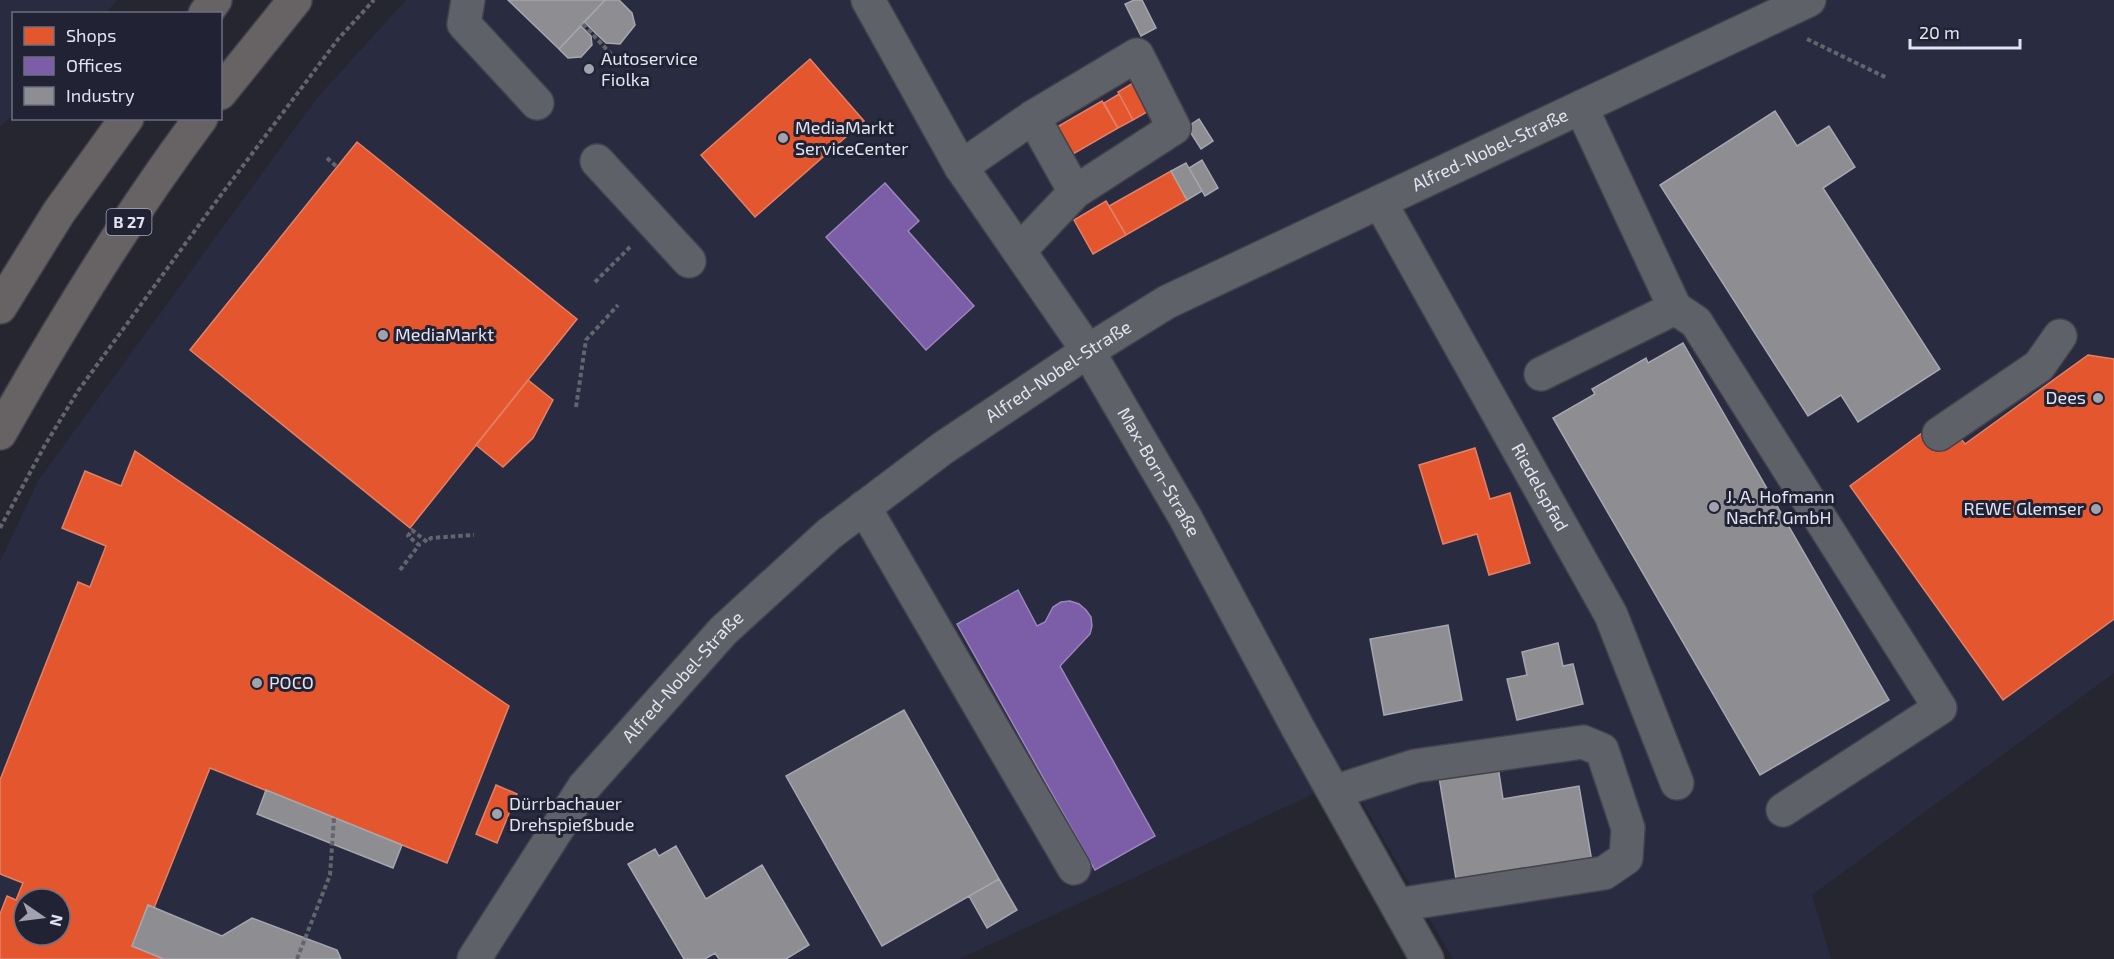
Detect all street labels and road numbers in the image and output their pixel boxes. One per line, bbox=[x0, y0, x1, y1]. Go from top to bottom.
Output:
street label: Alfred-Nobel-Straße bbox=[1408, 103, 1571, 195]
road number: B 27 bbox=[106, 209, 152, 235]
street label: Alfred-Nobel-Straße bbox=[981, 315, 1135, 427]
street label: Max-Born-Straße bbox=[1113, 403, 1205, 540]
street label: Riedelspfad bbox=[1507, 439, 1574, 535]
street label: Alfred-Nobel-Straße bbox=[617, 606, 747, 747]

